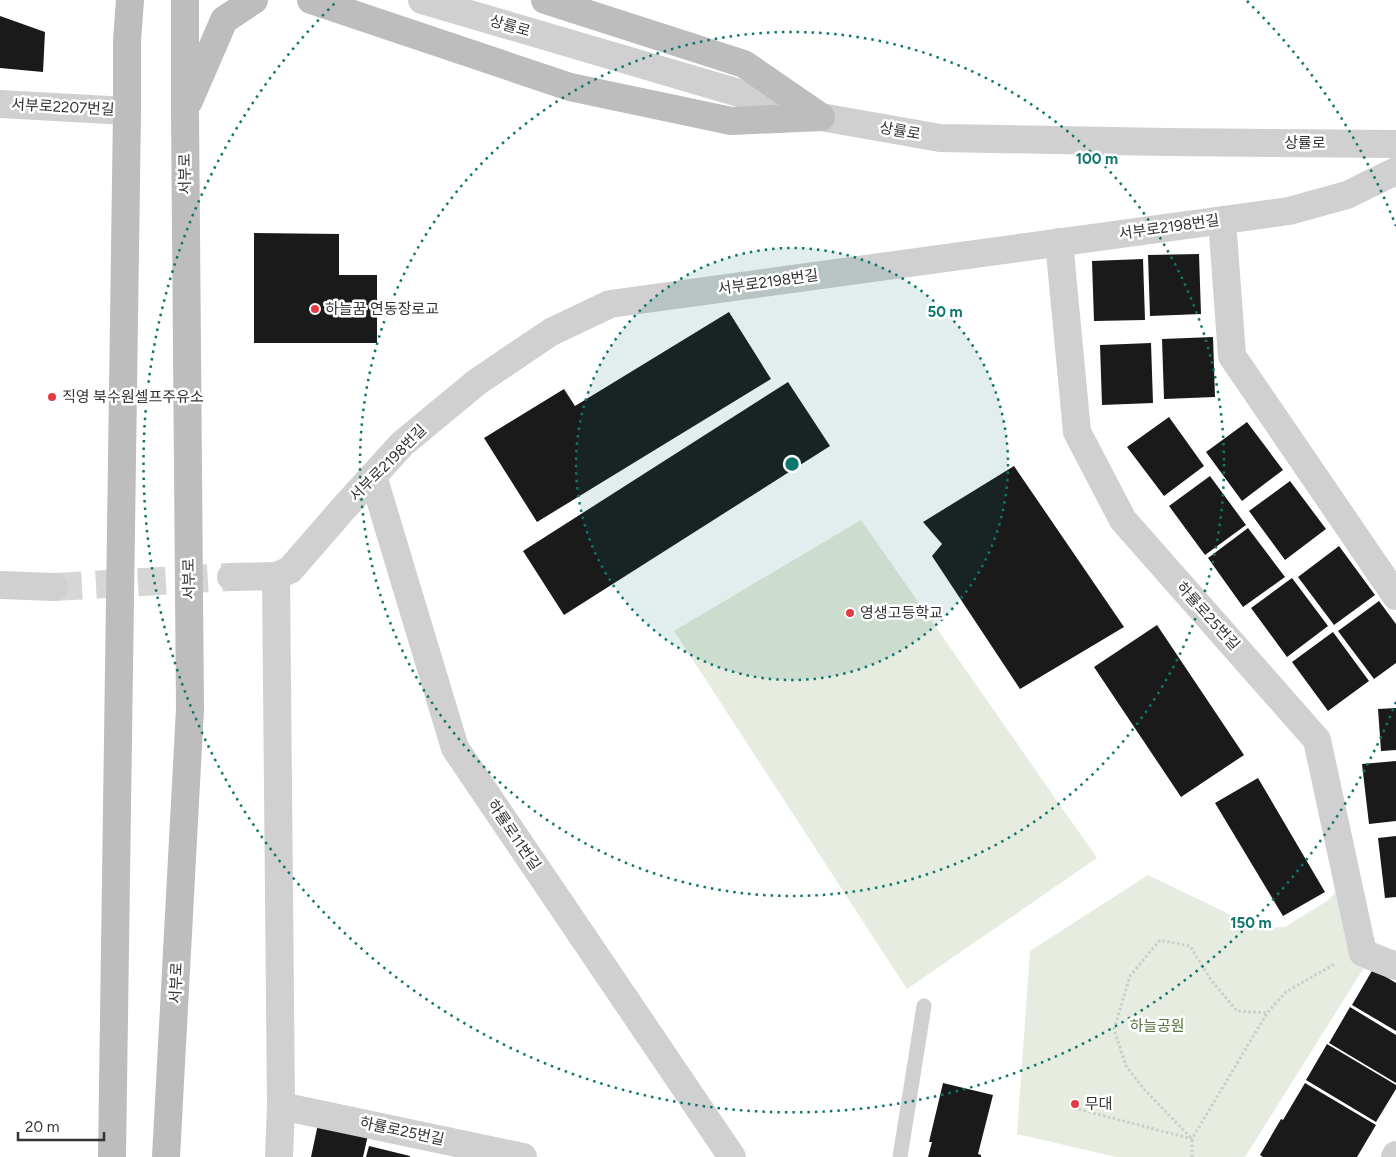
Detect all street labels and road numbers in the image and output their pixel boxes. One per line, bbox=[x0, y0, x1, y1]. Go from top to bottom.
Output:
street label: 상률로 bbox=[488, 12, 532, 40]
street label: 서부로2207번길 bbox=[11, 95, 115, 119]
street label: 상률로 bbox=[878, 119, 922, 143]
street label: 상률로 bbox=[1284, 134, 1326, 152]
street label: 서부로 bbox=[176, 153, 194, 195]
street label: 서부로2198번길 bbox=[1118, 211, 1220, 243]
street label: 서부로2198번길 bbox=[717, 266, 819, 298]
street label: 서부로2198번길 bbox=[346, 421, 430, 505]
street label: 서부로 bbox=[180, 558, 198, 600]
street label: 하률로25번길 bbox=[1173, 578, 1243, 654]
street label: 하률로11번길 bbox=[484, 796, 544, 874]
street label: 서부로 bbox=[166, 962, 186, 1004]
street label: 하률로25번길 bbox=[358, 1113, 446, 1149]

